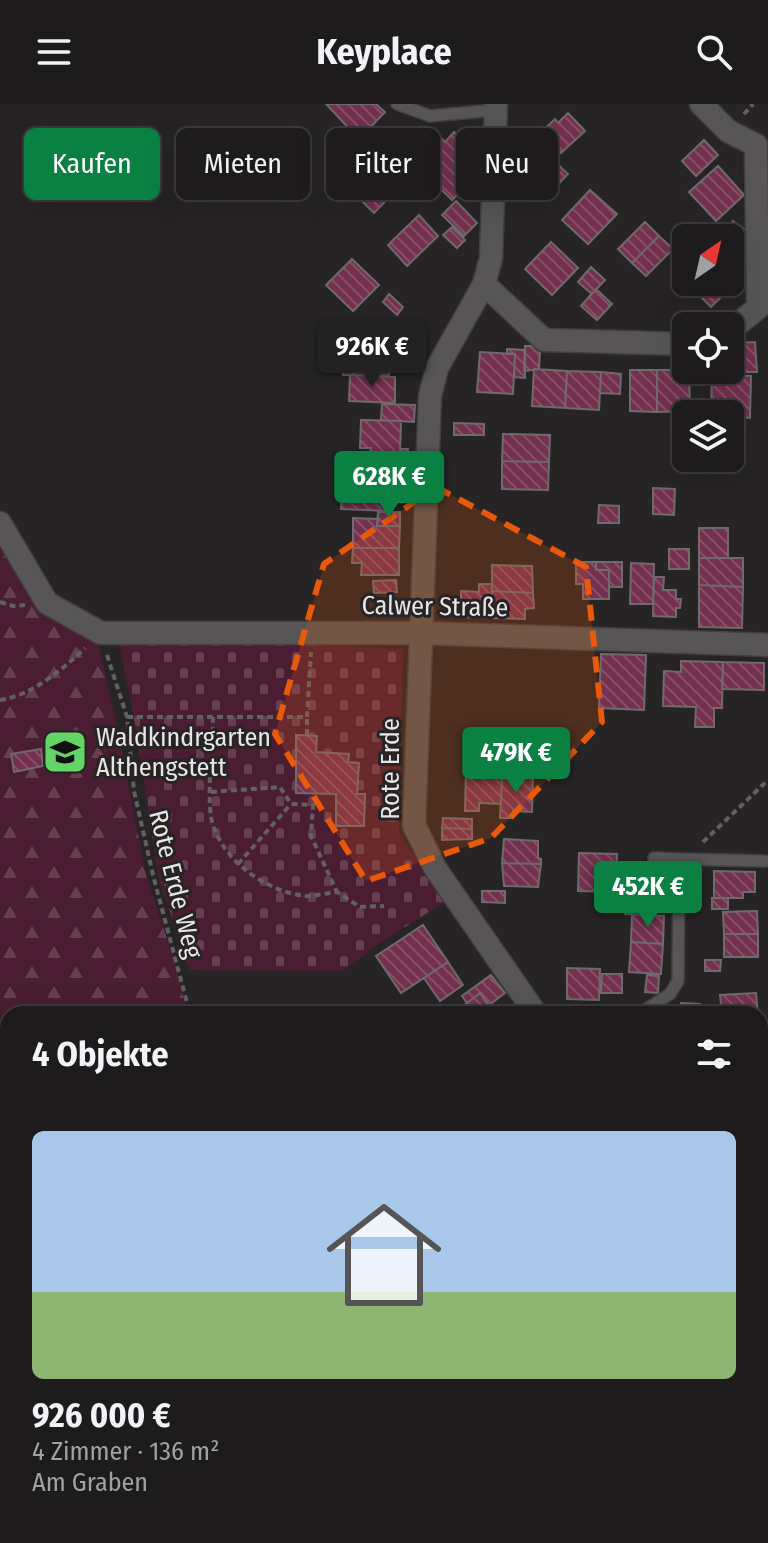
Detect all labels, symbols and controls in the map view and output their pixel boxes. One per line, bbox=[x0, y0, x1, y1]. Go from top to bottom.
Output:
icon: menu bbox=[32, 30, 76, 74]
text: Keyplace bbox=[316, 30, 452, 74]
icon: search bbox=[692, 30, 736, 74]
chip: Kaufen bbox=[24, 128, 160, 200]
chip: Mieten bbox=[176, 128, 310, 200]
chip: Filter bbox=[326, 128, 440, 200]
chip: Neu bbox=[456, 128, 558, 200]
north arrow bbox=[672, 224, 744, 296]
map controls bbox=[672, 224, 744, 472]
button: locate bbox=[672, 312, 744, 384]
pin: 926K € bbox=[307, 321, 437, 389]
text: 926K € bbox=[335, 331, 409, 362]
button: layers bbox=[672, 400, 744, 472]
pin: 628K € bbox=[324, 451, 454, 519]
text: 628K € bbox=[352, 461, 426, 492]
street label: Calwer Straße bbox=[361, 590, 509, 623]
street label: Rote Erde bbox=[375, 718, 406, 820]
place label: Waldkindrgarten Althengstett bbox=[96, 722, 271, 783]
pin: 479K € bbox=[451, 727, 581, 795]
school or university icon: Waldkindrgarten Althengstett bbox=[41, 728, 89, 776]
text: 479K € bbox=[480, 737, 552, 768]
street label: Rote Erde Weg bbox=[142, 807, 209, 962]
pin: 452K € bbox=[583, 861, 713, 929]
text: 452K € bbox=[612, 871, 684, 902]
icon: filters bbox=[692, 1032, 736, 1076]
text: 4 Objekte bbox=[32, 1034, 168, 1075]
icon: home bbox=[312, 1183, 456, 1327]
text: 926 000 € bbox=[32, 1395, 171, 1436]
text: 4 Zimmer · 136 m² bbox=[32, 1436, 219, 1467]
text: Am Graben bbox=[32, 1467, 148, 1498]

